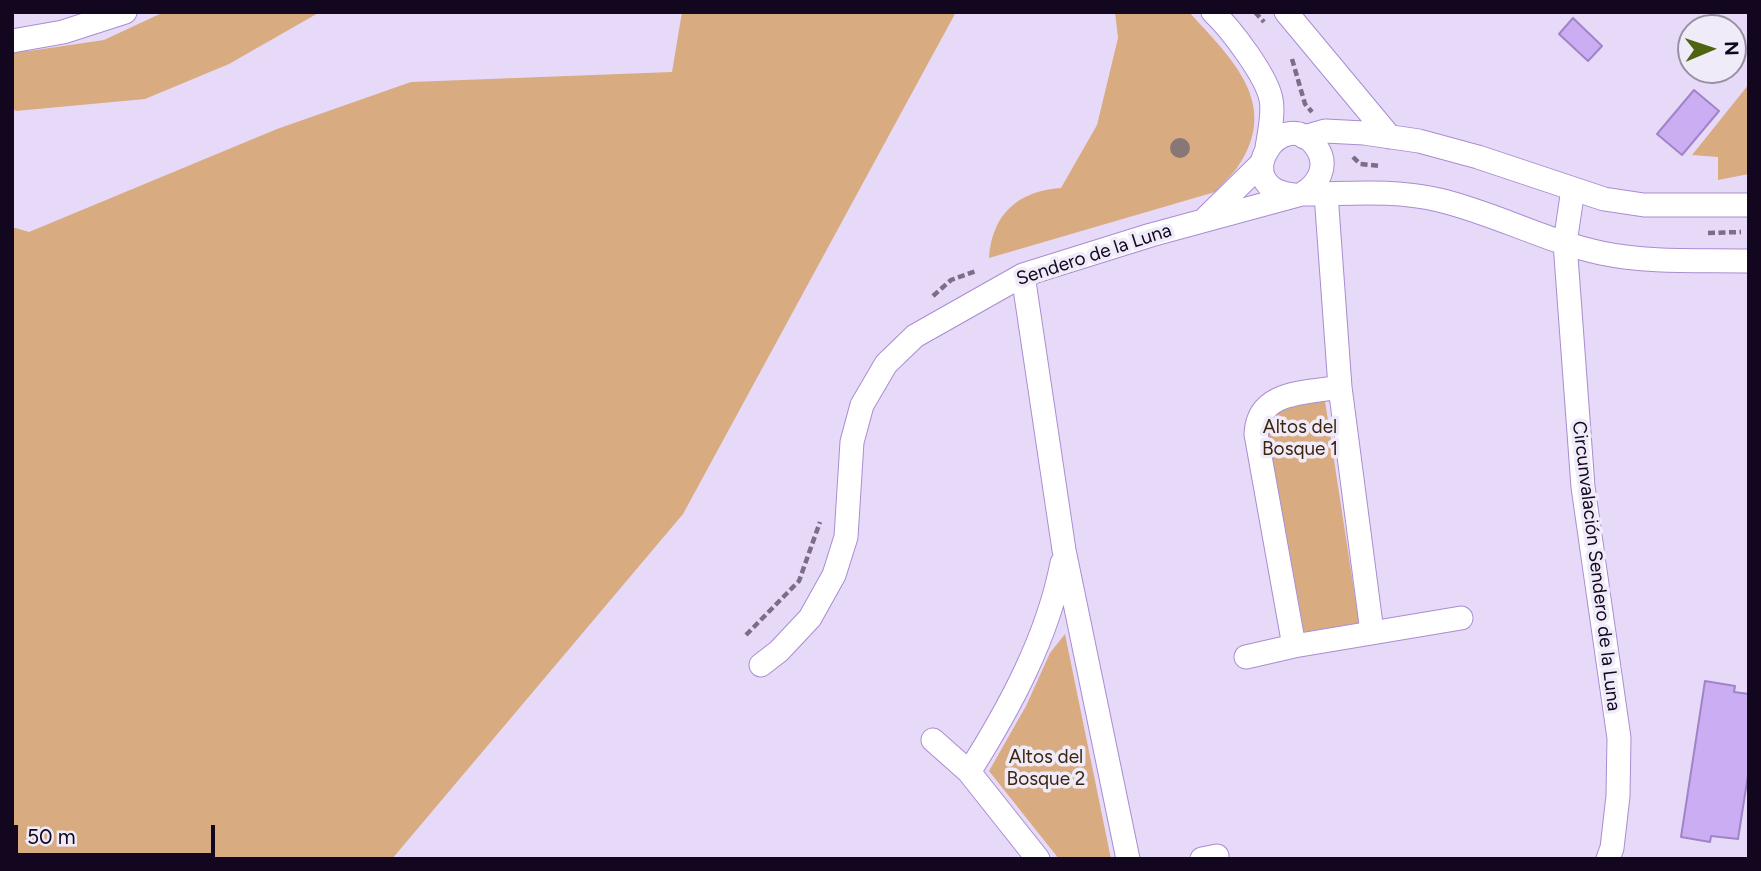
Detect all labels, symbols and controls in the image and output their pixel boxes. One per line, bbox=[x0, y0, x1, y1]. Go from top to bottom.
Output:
north arrow bbox=[1677, 14, 1747, 84]
text: N bbox=[1720, 41, 1743, 56]
street label: Sendero de la Luna bbox=[1014, 219, 1174, 291]
park label: Altos del Bosque 1 bbox=[1262, 416, 1338, 460]
street label: Circunvalación Sendero de la Luna bbox=[1567, 420, 1625, 712]
park label: Altos del Bosque 2 bbox=[1007, 746, 1085, 790]
scale bar bbox=[18, 812, 219, 856]
text: 50 m bbox=[27, 824, 76, 849]

